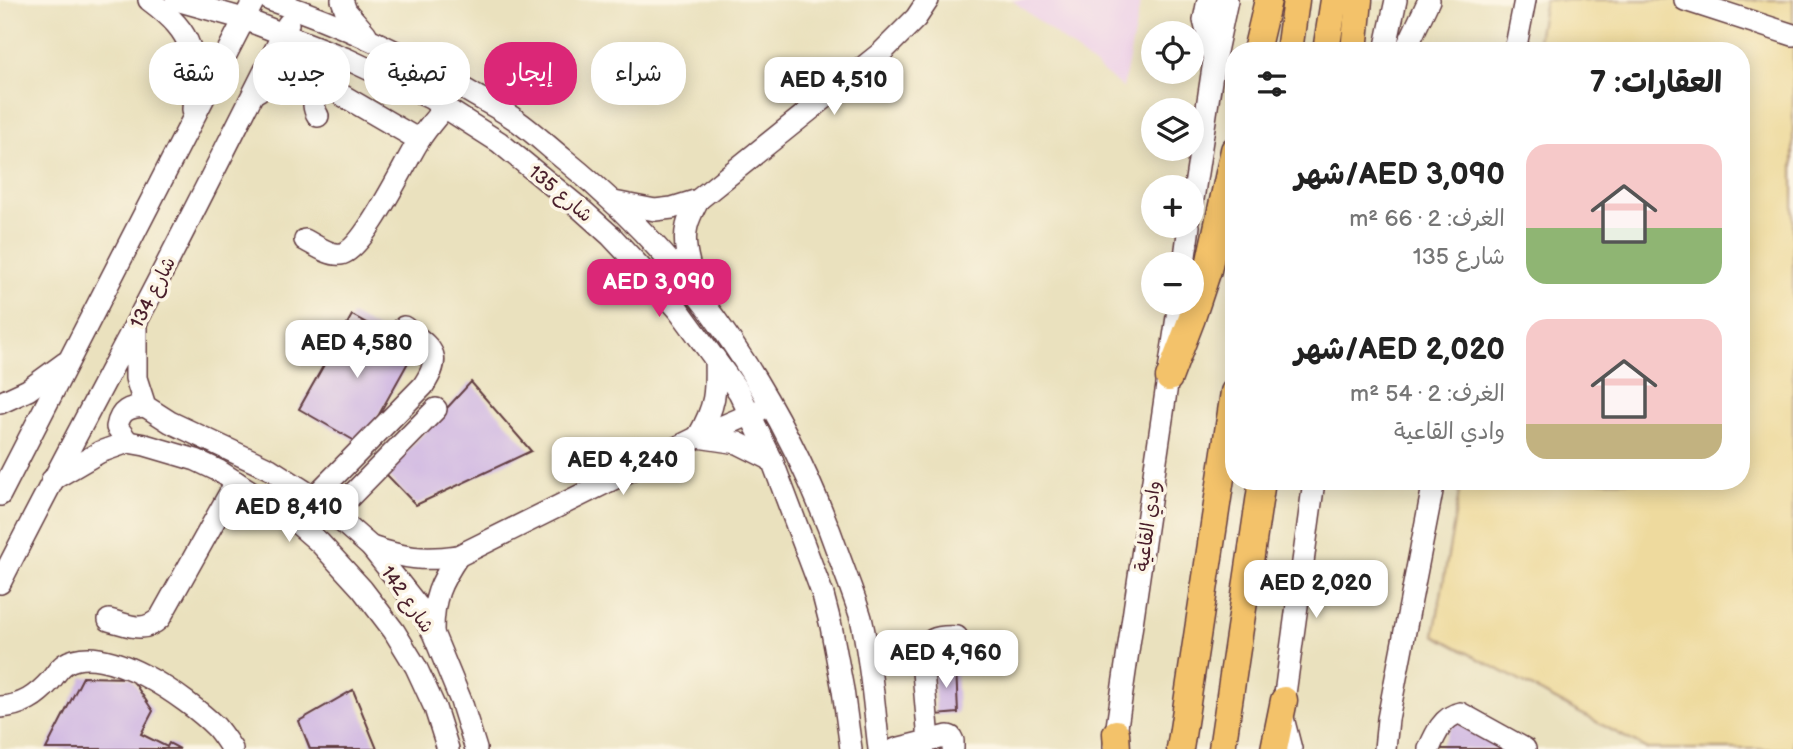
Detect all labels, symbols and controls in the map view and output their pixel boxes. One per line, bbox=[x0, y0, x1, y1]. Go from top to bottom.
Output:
map controls bbox=[1141, 21, 1204, 315]
button: locate bbox=[1141, 21, 1204, 84]
chip: شقة bbox=[149, 42, 239, 105]
chip: جديد bbox=[253, 42, 350, 105]
chip: تصفية bbox=[364, 42, 470, 105]
chip: إيجار bbox=[484, 42, 577, 105]
chip: شراء bbox=[591, 42, 686, 105]
pin: AED 4,510 bbox=[754, 58, 914, 117]
icon: filters bbox=[1253, 65, 1291, 103]
text: العقارات: 7 bbox=[1590, 65, 1722, 101]
text: AED 4,510 bbox=[780, 66, 888, 94]
button: layers bbox=[1141, 98, 1204, 161]
text: AED 3,090/شهر bbox=[1295, 157, 1505, 193]
street label: شارع 135 bbox=[523, 161, 597, 228]
icon: home bbox=[1582, 172, 1666, 256]
button: + bbox=[1141, 175, 1204, 238]
text: الغرف: 2 · 66 m² bbox=[1349, 205, 1505, 233]
text: شارع 135 bbox=[1413, 243, 1505, 271]
button: − bbox=[1141, 252, 1204, 315]
street label: شارع 134 bbox=[126, 253, 182, 333]
pin: AED 3,090 bbox=[579, 260, 739, 319]
text: AED 3,090 bbox=[603, 268, 715, 296]
pin: AED 4,580 bbox=[277, 320, 437, 380]
text: AED 4,580 bbox=[301, 329, 413, 357]
text: AED 2,020/شهر bbox=[1295, 332, 1505, 368]
icon: home bbox=[1582, 347, 1666, 431]
text: الغرف: 2 · 54 m² bbox=[1350, 380, 1505, 408]
text: وادي القاعية bbox=[1394, 418, 1505, 446]
pin: AED 4,240 bbox=[543, 438, 703, 497]
text: AED 4,240 bbox=[568, 446, 678, 474]
street label: وادي القاعية bbox=[1131, 479, 1168, 573]
pin: AED 8,410 bbox=[209, 484, 369, 544]
text: AED 8,410 bbox=[235, 493, 343, 521]
pin: AED 2,020 bbox=[1236, 560, 1396, 620]
street label: شارع 142 bbox=[375, 562, 438, 638]
text: AED 2,020 bbox=[1260, 569, 1372, 597]
pin: AED 4,960 bbox=[866, 630, 1026, 690]
text: AED 4,960 bbox=[890, 639, 1002, 667]

